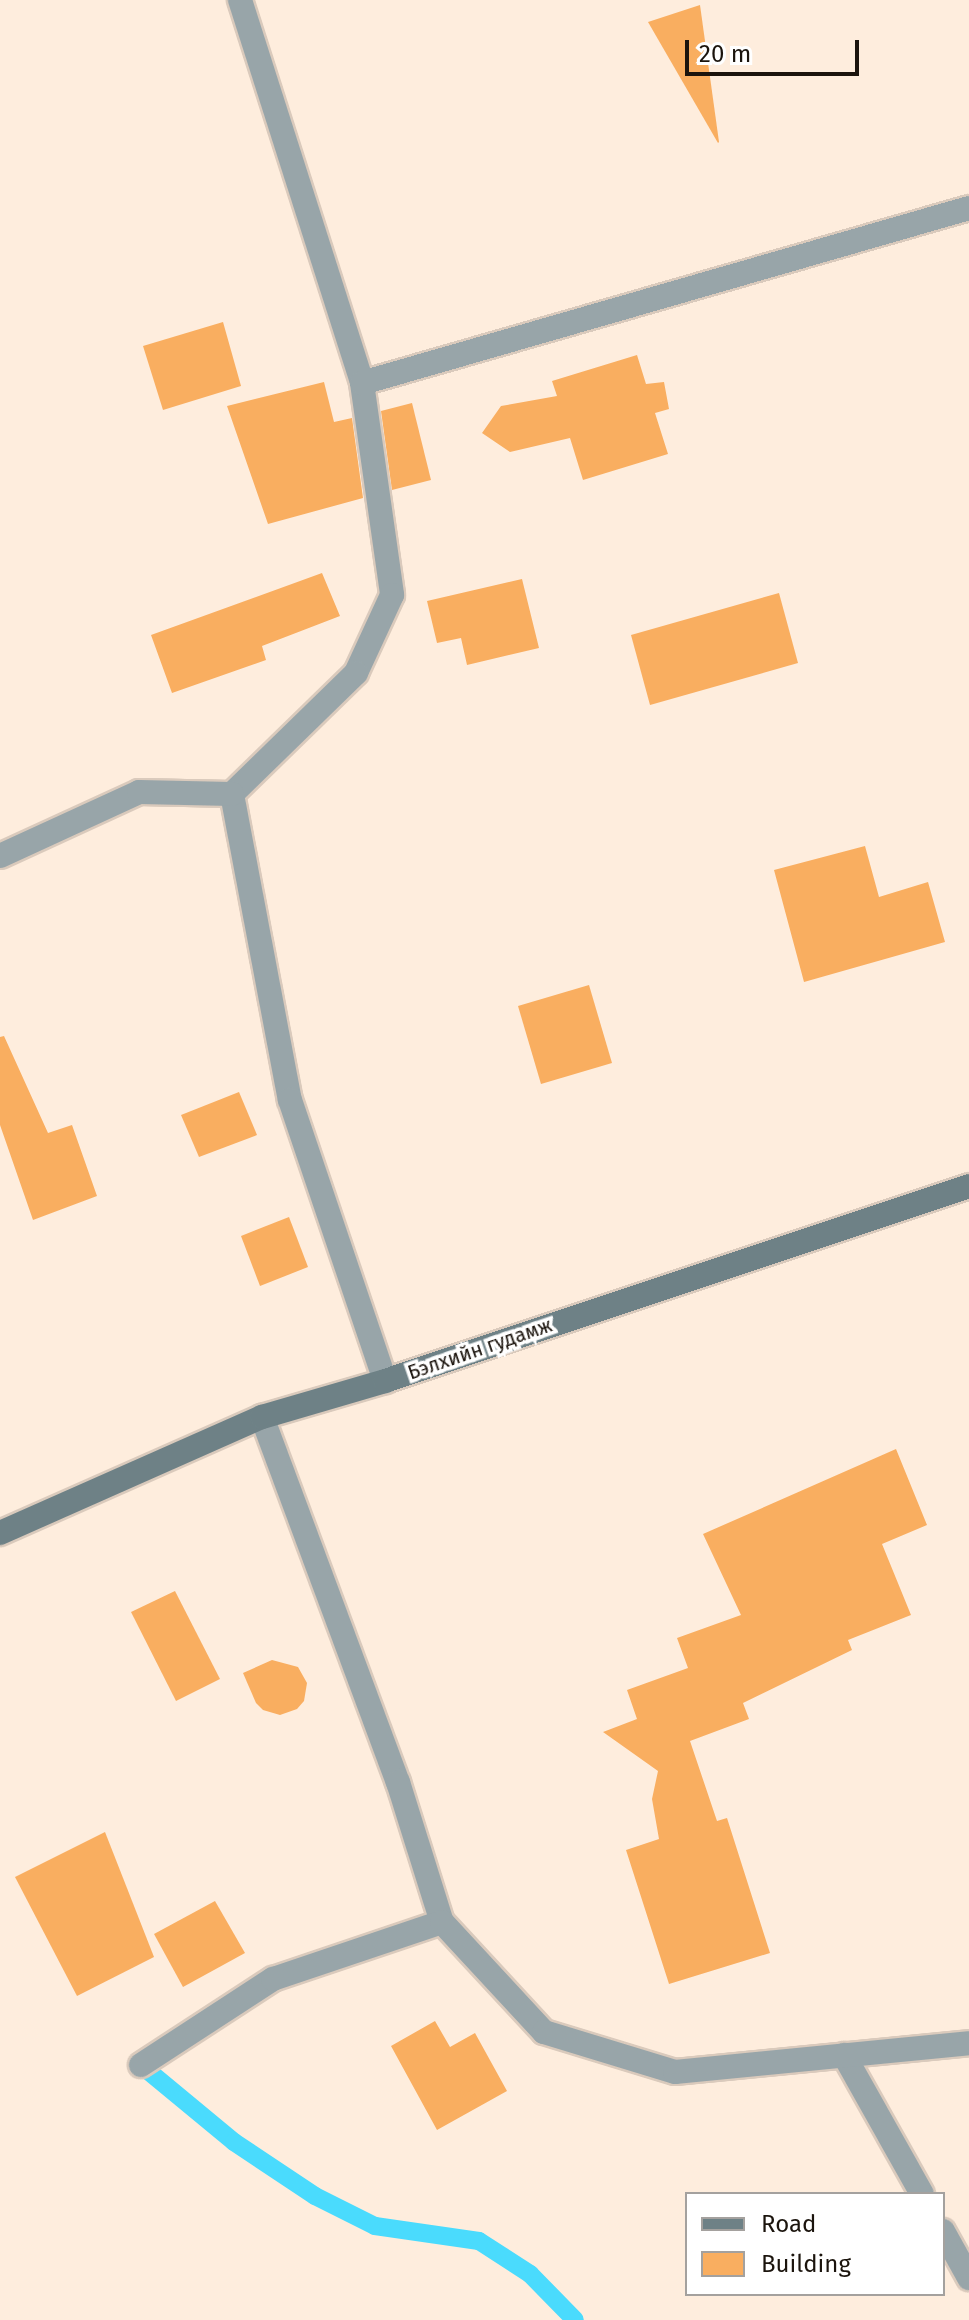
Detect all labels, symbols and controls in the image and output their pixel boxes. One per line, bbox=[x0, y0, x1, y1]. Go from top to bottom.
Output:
scale bar bbox=[689, 24, 863, 74]
text: 20 m bbox=[699, 40, 751, 68]
street label: Бэлхийн гудамж bbox=[405, 1313, 555, 1385]
legend bbox=[685, 2192, 945, 2296]
text: Road bbox=[761, 2210, 816, 2238]
text: Building bbox=[761, 2250, 851, 2278]

